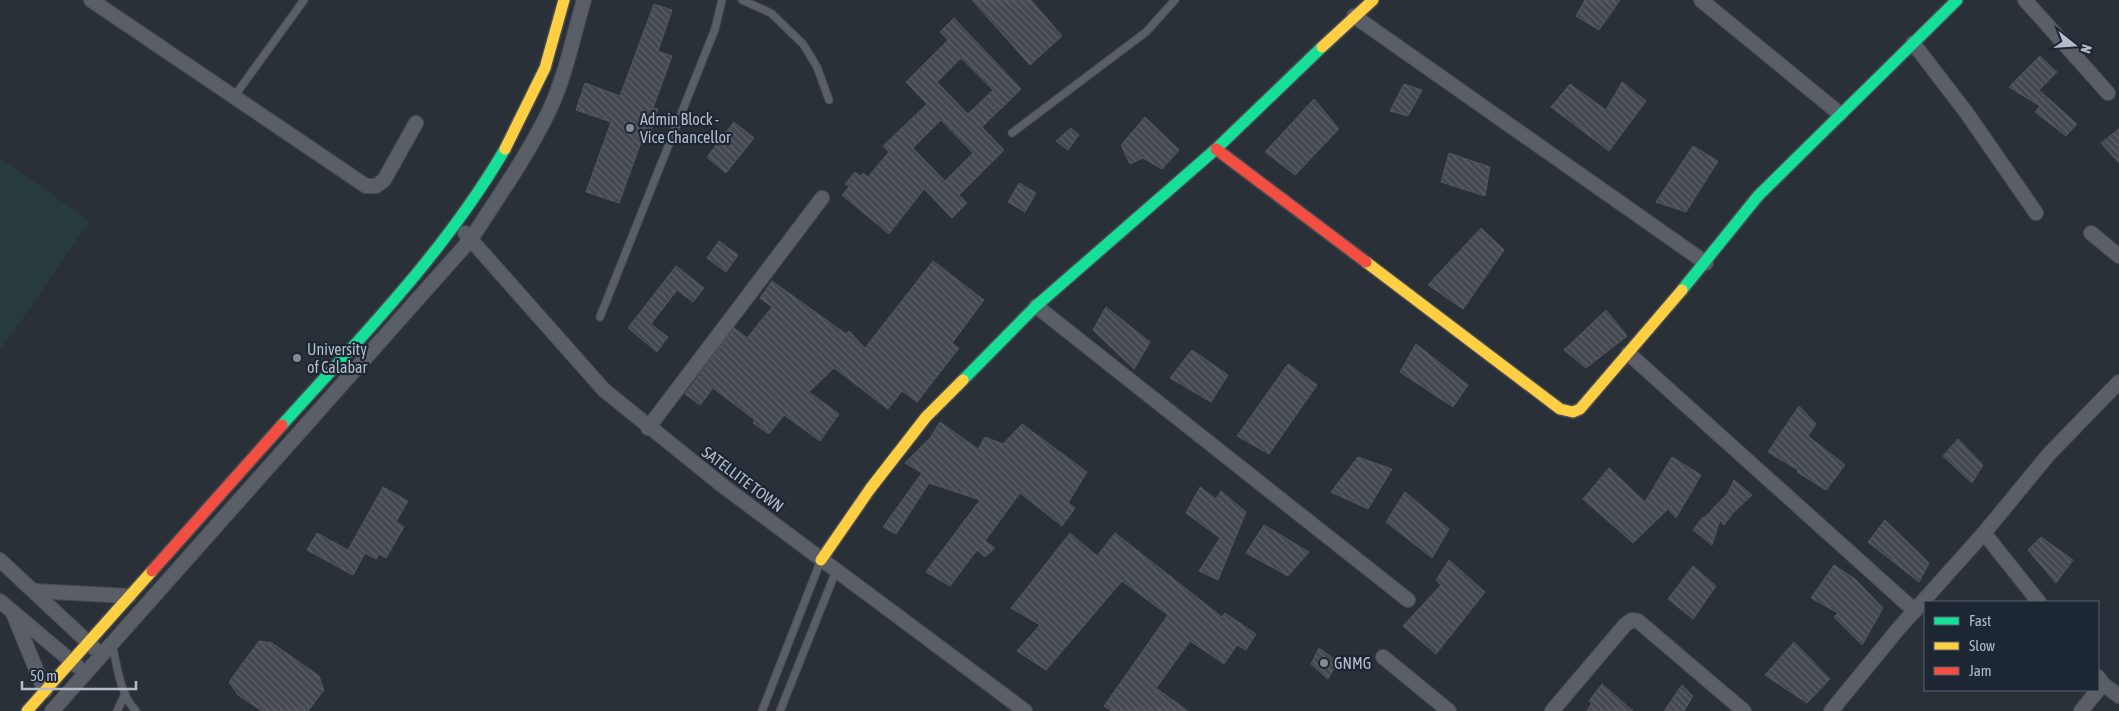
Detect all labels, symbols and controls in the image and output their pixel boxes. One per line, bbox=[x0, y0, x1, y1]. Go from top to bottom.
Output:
north arrow bbox=[2049, 20, 2099, 70]
text: N bbox=[2078, 43, 2095, 55]
place label: Admin Block - Vice Chancellor bbox=[640, 110, 731, 146]
marker: Admin Block - Vice Chancellor bbox=[624, 122, 636, 134]
place label: University of Calabar bbox=[307, 340, 367, 376]
marker: University of Calabar bbox=[291, 352, 303, 364]
street label: SATELLITE TOWN bbox=[699, 443, 787, 515]
legend bbox=[1924, 601, 2099, 691]
text: Fast bbox=[1969, 612, 1991, 629]
text: Slow bbox=[1969, 637, 1995, 654]
place label: GNMG bbox=[1334, 654, 1371, 672]
marker: GNMG bbox=[1318, 657, 1330, 669]
scale bar bbox=[22, 658, 136, 690]
text: Jam bbox=[1969, 662, 1992, 679]
text: 50 m bbox=[30, 667, 57, 684]

